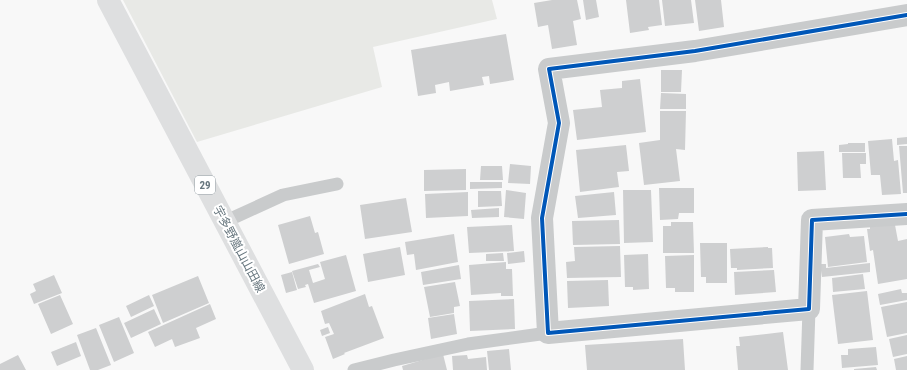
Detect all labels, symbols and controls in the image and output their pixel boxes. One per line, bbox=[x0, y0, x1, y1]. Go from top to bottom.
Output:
road number: 29 bbox=[195, 176, 215, 194]
street label: 宇多野嵐山山田線 bbox=[210, 203, 268, 295]

